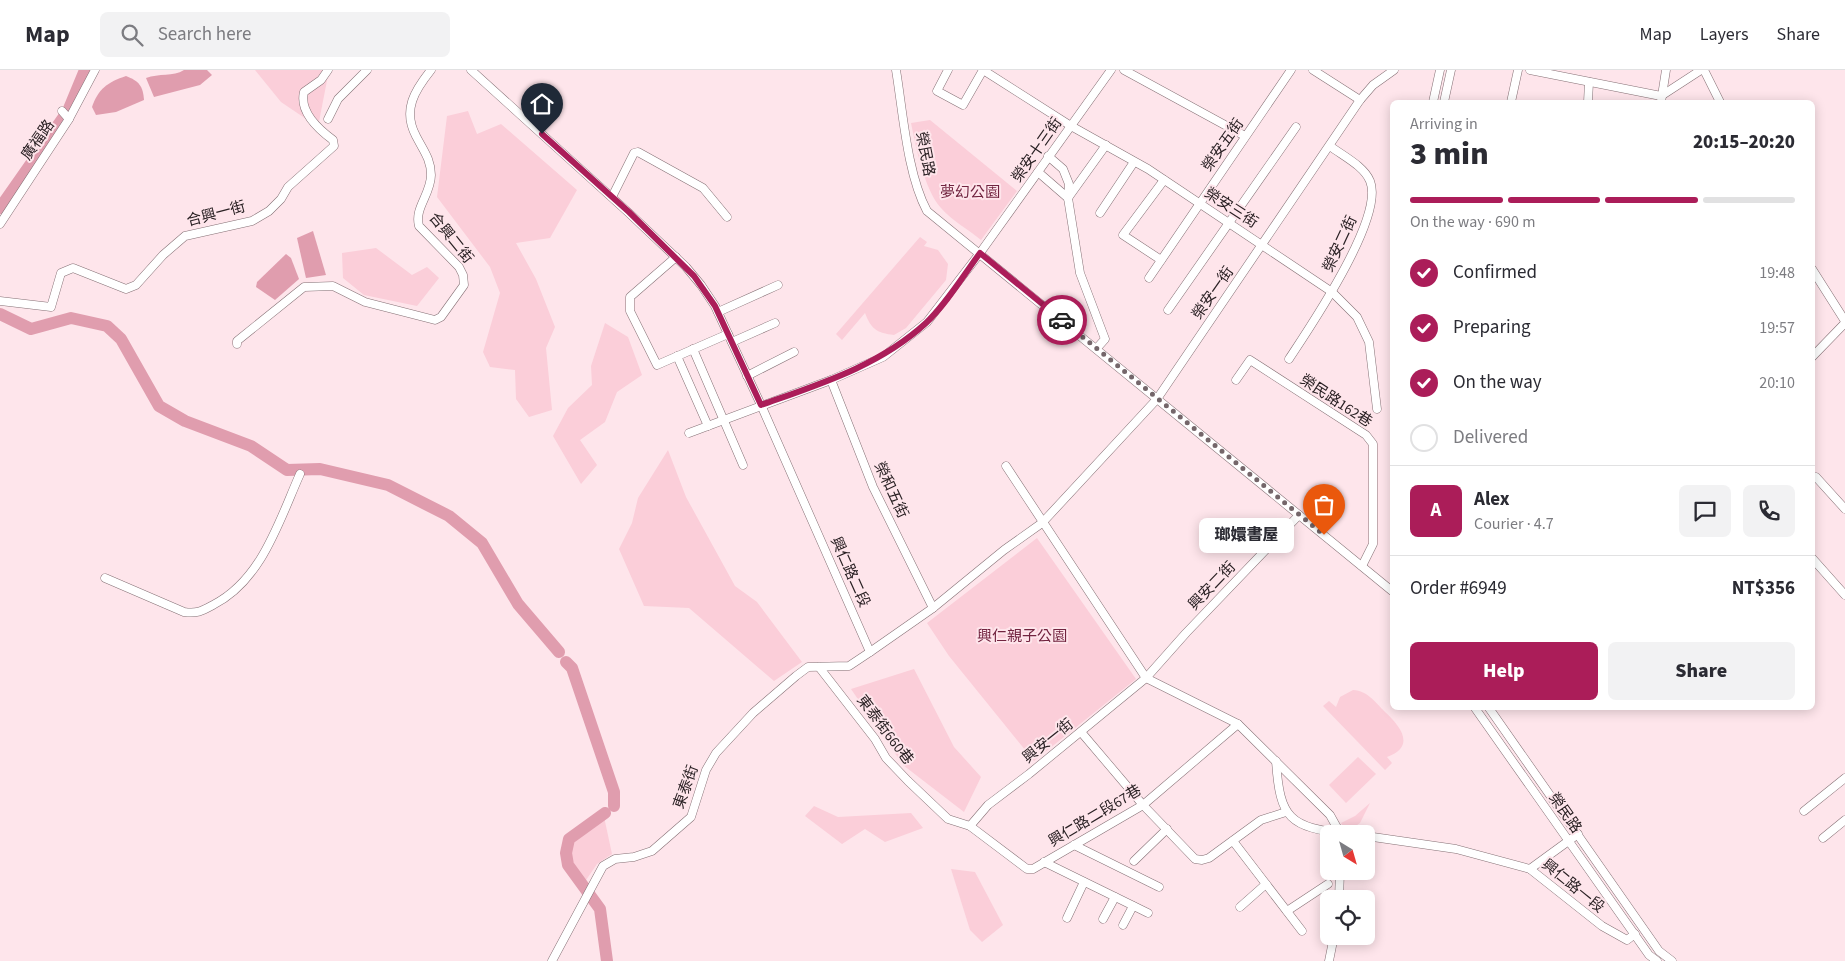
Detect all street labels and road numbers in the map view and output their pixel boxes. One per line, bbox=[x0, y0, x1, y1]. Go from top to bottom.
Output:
street label: 榮安十三街 bbox=[1007, 113, 1067, 187]
street label: 榮安五街 bbox=[1197, 114, 1249, 176]
street label: 廣福路 bbox=[16, 116, 60, 164]
street label: 榮民路 bbox=[910, 130, 940, 178]
street label: 榮安三街 bbox=[1200, 183, 1262, 233]
street label: 合興一街 bbox=[184, 196, 248, 232]
street label: 合興二街 bbox=[424, 208, 478, 268]
street label: 榮安二街 bbox=[1318, 212, 1362, 276]
street label: 榮安一街 bbox=[1187, 262, 1239, 324]
street label: 榮民路162巷 bbox=[1296, 370, 1376, 432]
street label: 榮和五街 bbox=[869, 458, 913, 522]
street label: 興仁路二段 bbox=[825, 533, 875, 611]
street label: 興安二街 bbox=[1184, 557, 1240, 615]
street label: 東泰街660巷 bbox=[852, 691, 918, 769]
street label: 興安一街 bbox=[1018, 714, 1078, 768]
street label: 東泰街 bbox=[668, 762, 704, 812]
street label: 興仁路二段67巷 bbox=[1045, 780, 1145, 852]
street label: 榮民路 bbox=[1543, 789, 1587, 837]
street label: 興仁路一段 bbox=[1537, 854, 1609, 918]

